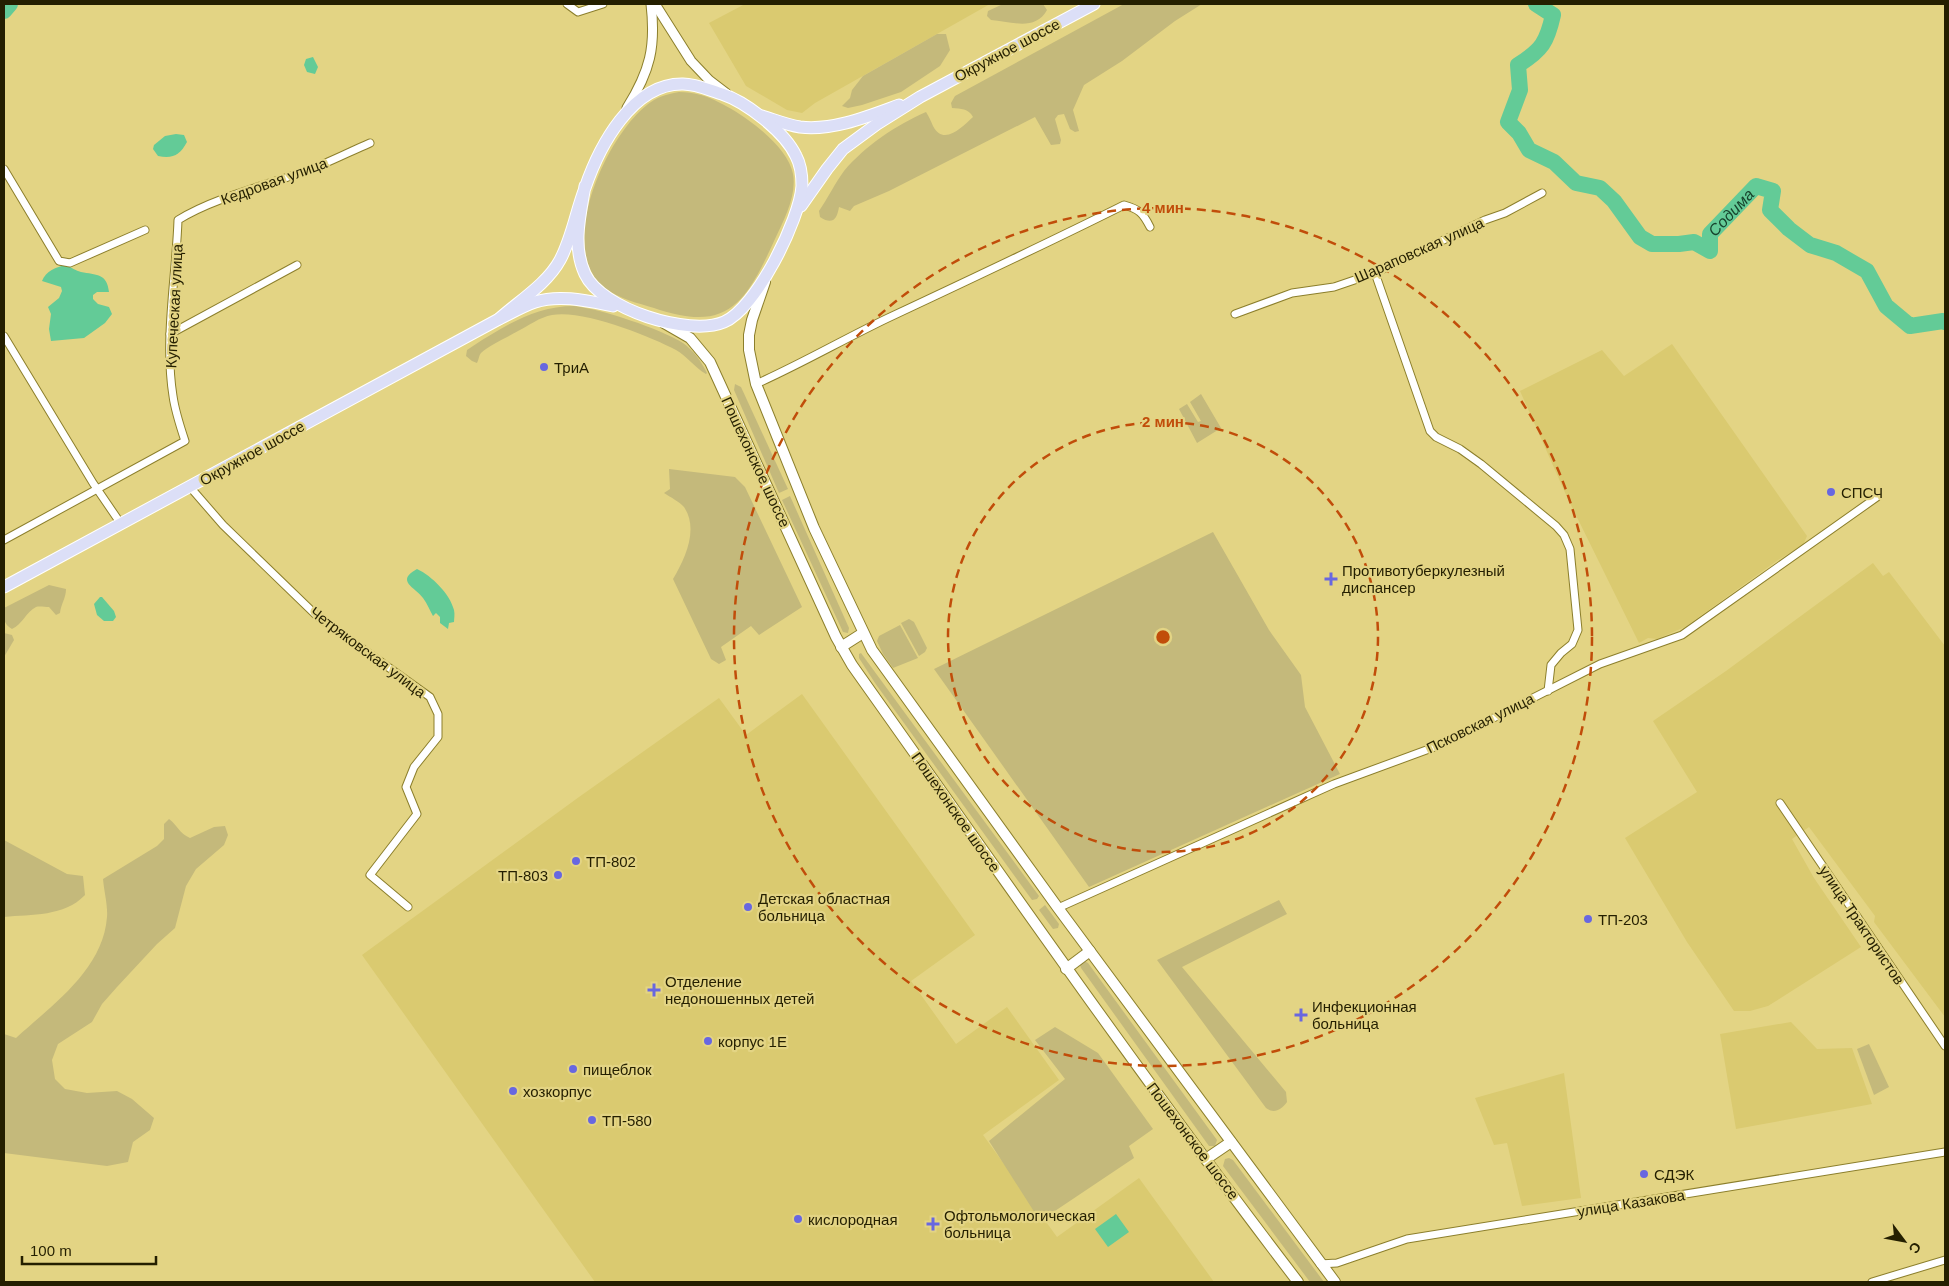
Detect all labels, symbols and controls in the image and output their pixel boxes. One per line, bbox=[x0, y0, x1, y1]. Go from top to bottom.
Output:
street label: Окружное шоссе bbox=[951, 15, 1063, 85]
street label: Кедровая улица bbox=[219, 154, 330, 208]
water label: Содима bbox=[1705, 185, 1757, 239]
text: 4 мин bbox=[1142, 199, 1184, 216]
street label: Шараповская улица bbox=[1352, 214, 1487, 286]
street label: Купеческая улица bbox=[162, 243, 186, 369]
place label: ТриА bbox=[554, 359, 589, 376]
marker: ТриА bbox=[538, 361, 550, 373]
street label: Пошехонское шоссе bbox=[718, 394, 794, 530]
text: 2 мин bbox=[1142, 413, 1184, 430]
street label: Окружное шоссе bbox=[197, 417, 307, 489]
place label: СПСЧ bbox=[1841, 484, 1883, 501]
marker: СПСЧ bbox=[1825, 486, 1837, 498]
place label: Противотуберкулезный диспансер bbox=[1342, 562, 1505, 596]
marker: Противотуберкулезный диспансер bbox=[1324, 572, 1338, 586]
street label: Четряковская улица bbox=[307, 603, 430, 701]
centre of rings bbox=[1154, 628, 1172, 646]
street label: Псковская улица bbox=[1424, 689, 1537, 756]
street label: Пошехонское шоссе bbox=[908, 749, 1004, 875]
place label: ТП-802 bbox=[586, 853, 636, 870]
marker: ТП-802 bbox=[570, 855, 582, 867]
street label: улица Трактористов bbox=[1816, 862, 1908, 988]
place label: ТП-803 bbox=[498, 867, 548, 884]
marker: ТП-803 bbox=[552, 869, 564, 881]
place label: Детская областная больница bbox=[758, 890, 890, 924]
marker: Детская областная больница bbox=[742, 901, 754, 913]
place label: ТП-203 bbox=[1598, 911, 1648, 928]
marker: ТП-203 bbox=[1582, 913, 1594, 925]
place label: Отделение недоношенных детей bbox=[665, 973, 814, 1007]
marker: Отделение недоношенных детей bbox=[647, 983, 661, 997]
place label: Инфекционная больница bbox=[1312, 998, 1417, 1032]
marker: Инфекционная больница bbox=[1294, 1008, 1308, 1022]
place label: корпус 1Е bbox=[718, 1033, 787, 1050]
marker: корпус 1Е bbox=[702, 1035, 714, 1047]
place label: пищеблок bbox=[583, 1061, 652, 1078]
marker: пищеблок bbox=[567, 1063, 579, 1075]
street label: Пошехонское шоссе bbox=[1144, 1079, 1242, 1203]
place label: хозкорпус bbox=[523, 1083, 592, 1100]
marker: хозкорпус bbox=[507, 1085, 519, 1097]
place label: ТП-580 bbox=[602, 1112, 652, 1129]
marker: ТП-580 bbox=[586, 1114, 598, 1126]
place label: СДЭК bbox=[1654, 1166, 1694, 1183]
marker: СДЭК bbox=[1638, 1168, 1650, 1180]
street label: улица Казакова bbox=[1576, 1186, 1687, 1220]
place label: Офтольмологическая больница bbox=[944, 1207, 1095, 1241]
place label: кислородная bbox=[808, 1211, 898, 1228]
marker: кислородная bbox=[792, 1213, 804, 1225]
north arrow bbox=[1879, 1216, 1929, 1266]
marker: Офтольмологическая больница bbox=[926, 1217, 940, 1231]
scale bar bbox=[22, 1234, 156, 1266]
text: С bbox=[1906, 1239, 1924, 1256]
text: 100 m bbox=[30, 1242, 72, 1259]

